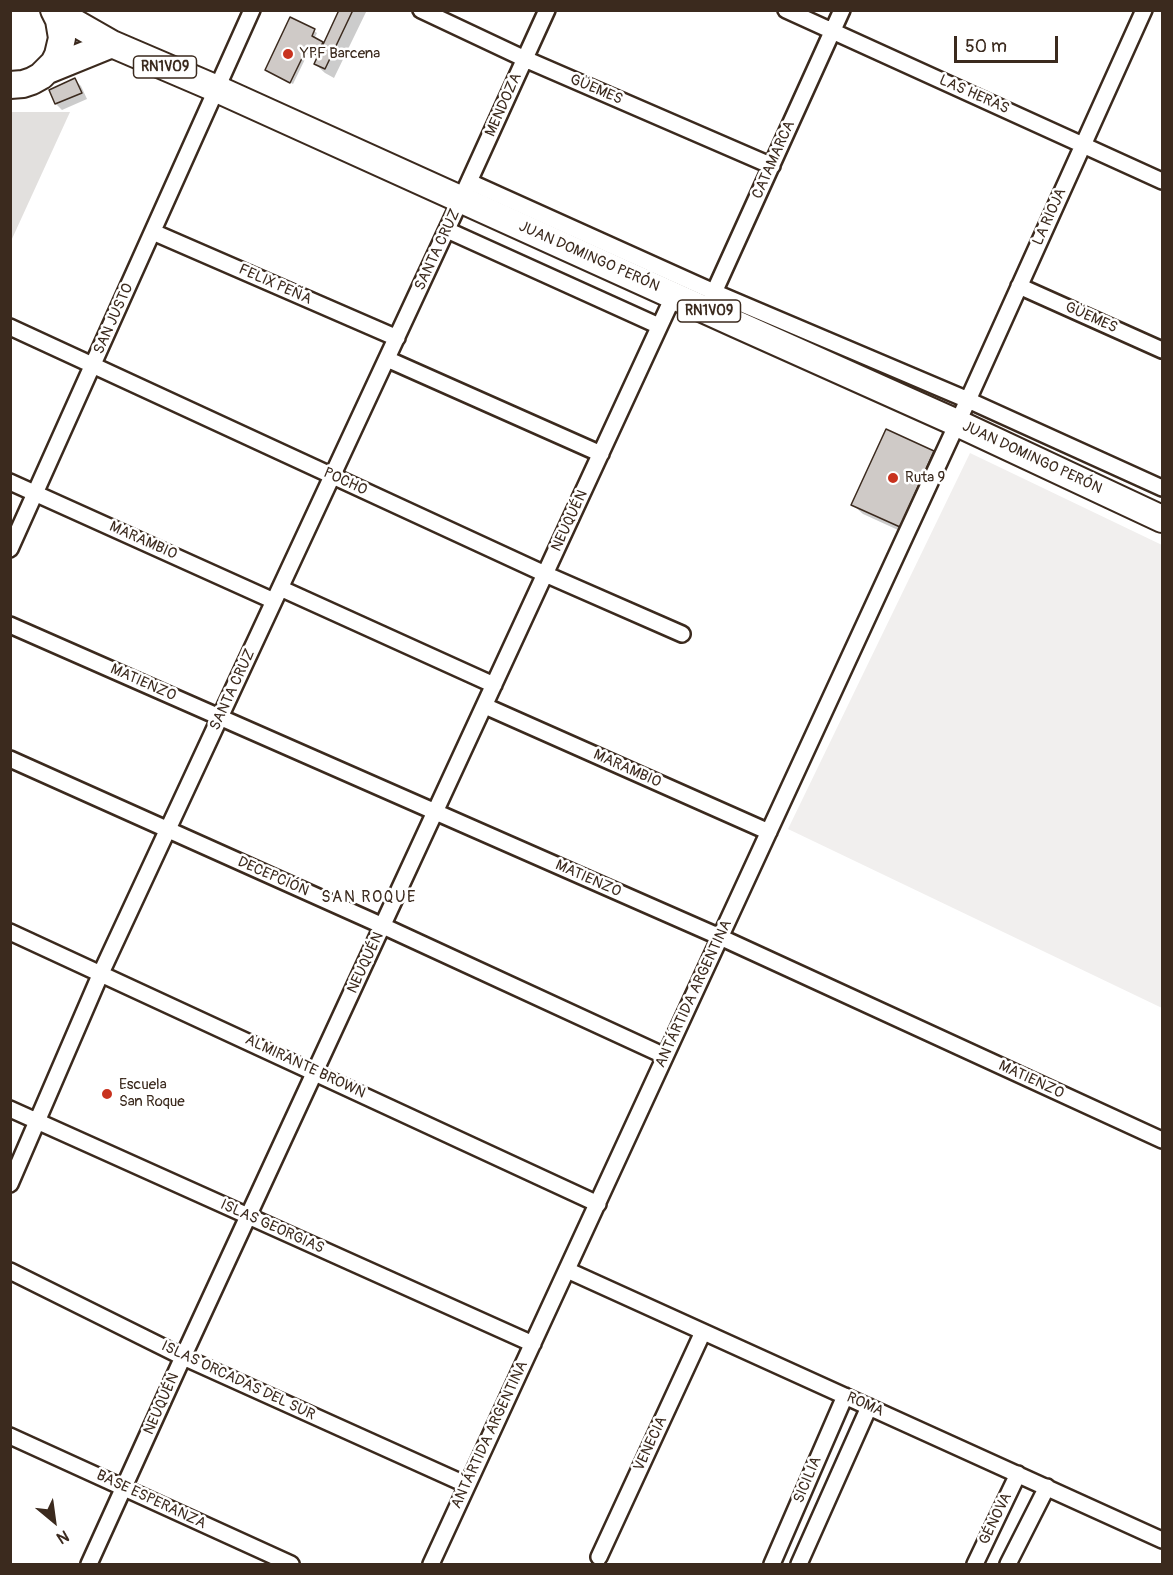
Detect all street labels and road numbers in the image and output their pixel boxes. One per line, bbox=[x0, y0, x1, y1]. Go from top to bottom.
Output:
road number: RN1V09 bbox=[134, 56, 196, 78]
street label: MENDOZA bbox=[482, 70, 526, 140]
street label: GÜEMES bbox=[567, 71, 625, 109]
street label: LAS HERAS bbox=[936, 72, 1012, 118]
street label: CATAMARCA bbox=[749, 118, 799, 202]
street label: LA RIOJA bbox=[1029, 186, 1071, 248]
street label: SANTA CRUZ bbox=[411, 207, 465, 293]
street label: JUAN DOMINGO PERÓN bbox=[516, 218, 662, 296]
street label: FELIX PEÑA bbox=[236, 261, 314, 309]
street label: SAN JUSTO bbox=[90, 281, 138, 357]
street label: GÜEMES bbox=[1062, 299, 1120, 337]
road number: RN1V09 bbox=[678, 300, 740, 322]
street label: JUAN DOMINGO PERÓN bbox=[959, 418, 1105, 498]
street label: POCHO bbox=[320, 464, 370, 500]
street label: NEUQUÉN bbox=[548, 488, 592, 554]
street label: MARAMBIO bbox=[106, 518, 180, 564]
street label: SANTA CRUZ bbox=[206, 647, 260, 733]
street label: MATIENZO bbox=[107, 661, 179, 705]
street label: MARAMBIO bbox=[590, 746, 664, 792]
street label: DECEPCIÓN bbox=[234, 853, 312, 901]
street label: MATIENZO bbox=[552, 857, 624, 901]
street label: ANTÁRTIDA ARGENTINA bbox=[652, 917, 736, 1071]
street label: NEUQUÉN bbox=[344, 930, 388, 996]
street label: ALMIRANTE BROWN bbox=[242, 1031, 368, 1103]
street label: MATIENZO bbox=[996, 1057, 1066, 1103]
street label: ISLAS GEORGIAS bbox=[217, 1196, 327, 1258]
street label: ISLAS ORCADAS DEL SUR bbox=[158, 1337, 318, 1425]
street label: ANTÁRTIDA ARGENTINA bbox=[448, 1358, 532, 1512]
street label: NEUQUÉN bbox=[140, 1370, 184, 1438]
street label: ROMA bbox=[844, 1389, 886, 1421]
street label: VENECIA bbox=[631, 1414, 671, 1474]
street label: SICILIA bbox=[790, 1454, 826, 1506]
street label: BASE ESPERANZA bbox=[93, 1467, 209, 1533]
street label: GÉNOVA bbox=[976, 1490, 1016, 1548]

